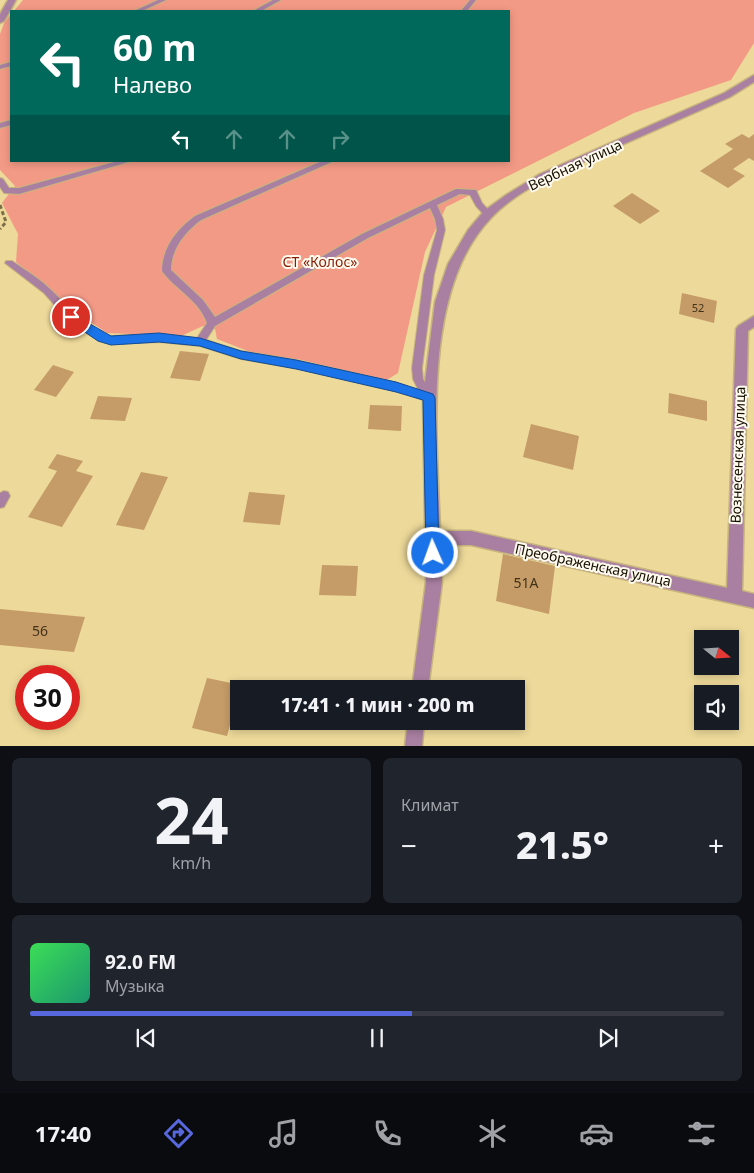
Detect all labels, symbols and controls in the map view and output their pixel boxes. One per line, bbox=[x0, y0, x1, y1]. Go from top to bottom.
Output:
text: 60 m bbox=[113, 24, 196, 71]
icon: left bbox=[30, 30, 95, 95]
text: Налево bbox=[113, 69, 192, 99]
icon: left bbox=[167, 125, 195, 153]
icon: ahead bbox=[220, 125, 248, 153]
icon: ahead bbox=[273, 125, 301, 153]
icon: right bbox=[326, 125, 354, 153]
street label: Вербная улица bbox=[525, 134, 625, 195]
park label: СТ «Колос» bbox=[283, 252, 357, 271]
pin bbox=[50, 296, 92, 338]
house number: 52 bbox=[692, 300, 704, 315]
icon: arrive bbox=[57, 303, 85, 331]
street label: Вознесенская улица bbox=[726, 386, 749, 524]
position arrow bbox=[406, 526, 458, 578]
street label: Преображенская улица bbox=[513, 539, 673, 590]
house number: 51А bbox=[514, 573, 539, 592]
house number: 56 bbox=[32, 621, 48, 640]
north arrow bbox=[694, 630, 739, 675]
map controls bbox=[694, 630, 739, 730]
speed limit sign: 30 bbox=[15, 665, 80, 730]
button: sound bbox=[694, 685, 739, 730]
text: 17:41 · 1 мин · 200 m bbox=[281, 692, 474, 718]
text: 24 bbox=[154, 775, 229, 863]
text: Климат bbox=[401, 794, 459, 816]
text: 21.5° bbox=[516, 818, 609, 870]
text: − bbox=[401, 826, 417, 864]
text: + bbox=[708, 826, 724, 864]
text: km/h bbox=[172, 852, 211, 874]
text: 92.0 FM bbox=[105, 949, 176, 975]
text: Музыка bbox=[105, 975, 165, 997]
icon: previous bbox=[132, 1024, 160, 1052]
icon: pause bbox=[363, 1024, 391, 1052]
icon: next bbox=[594, 1024, 622, 1052]
icon: directions bbox=[161, 1116, 196, 1151]
icon: music bbox=[266, 1116, 301, 1151]
icon: phone bbox=[370, 1116, 405, 1151]
icon: climate bbox=[475, 1116, 510, 1151]
icon: car bbox=[579, 1116, 614, 1151]
icon: filters bbox=[684, 1116, 719, 1151]
text: 17:40 bbox=[35, 1118, 91, 1148]

